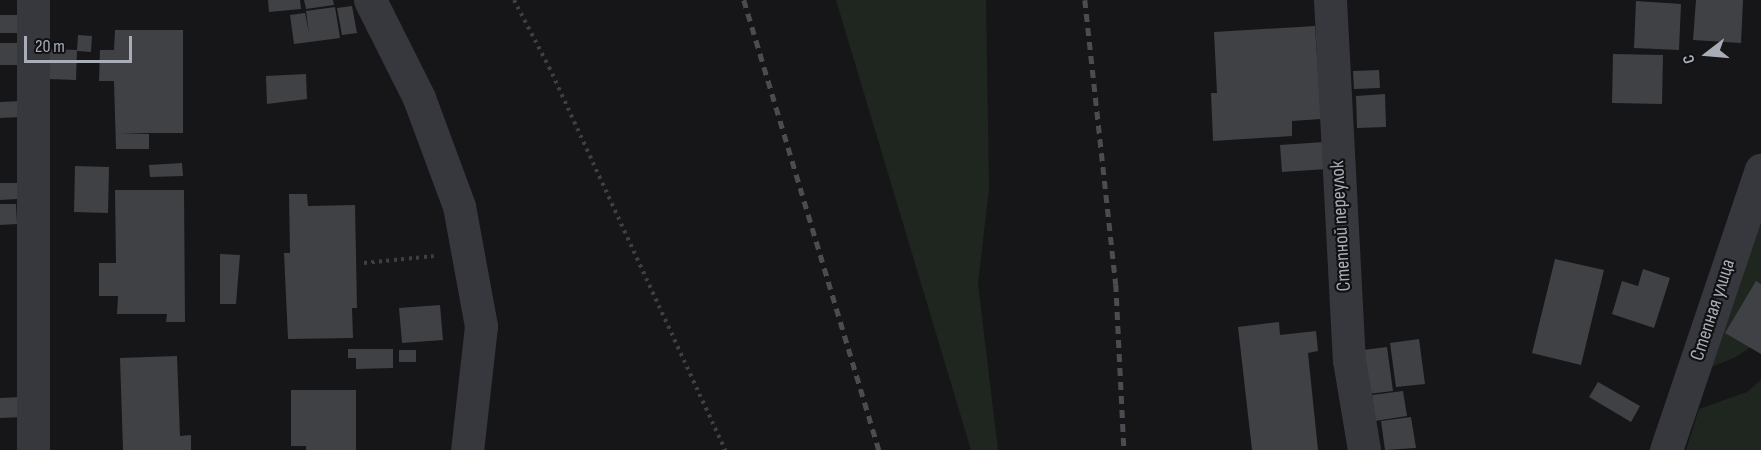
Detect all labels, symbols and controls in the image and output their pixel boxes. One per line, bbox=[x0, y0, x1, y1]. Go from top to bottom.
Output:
scale bar bbox=[27, 24, 135, 62]
north arrow bbox=[1677, 24, 1737, 84]
text: 20 m bbox=[35, 36, 65, 57]
text: С bbox=[1679, 53, 1699, 66]
street label: Степной переулок bbox=[1326, 160, 1356, 292]
street label: Степная улица bbox=[1685, 256, 1741, 364]

